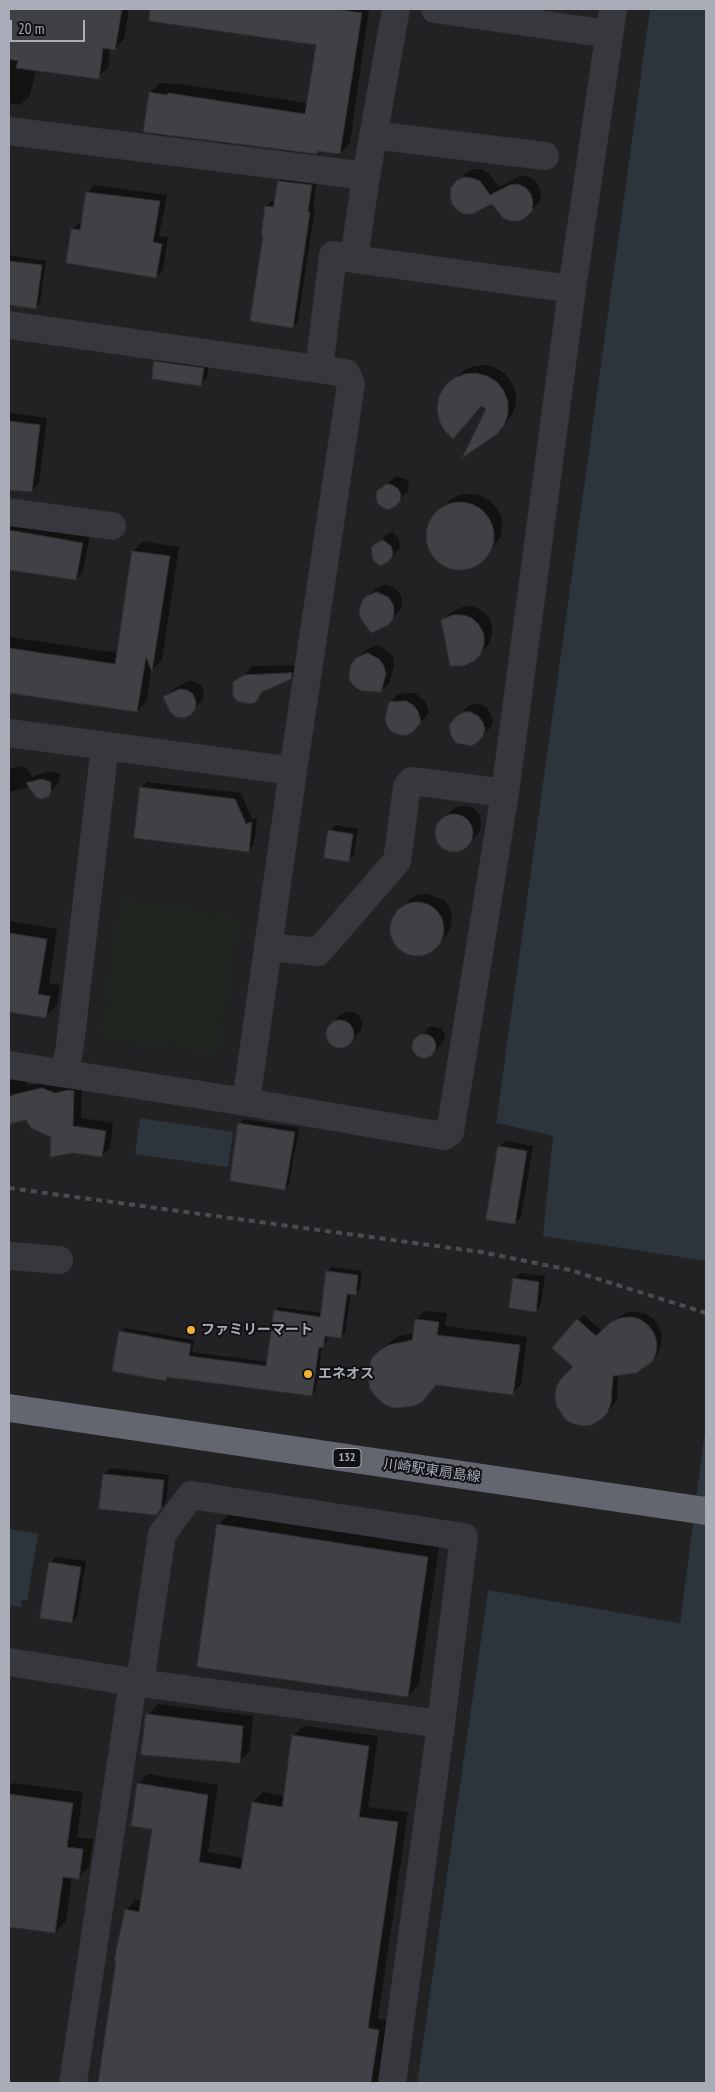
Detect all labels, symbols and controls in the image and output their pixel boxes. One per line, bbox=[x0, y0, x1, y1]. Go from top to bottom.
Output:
scale bar bbox=[12, 10, 88, 42]
text: 20 m bbox=[18, 19, 44, 38]
place label: ファミリーマート bbox=[201, 1322, 313, 1338]
marker: ファミリーマート bbox=[185, 1324, 197, 1336]
place label: エネオス bbox=[318, 1366, 374, 1382]
marker: エネオス bbox=[302, 1368, 314, 1380]
road number: 132 bbox=[333, 1449, 361, 1468]
street label: 川崎駅東扇島線 bbox=[382, 1456, 482, 1486]

